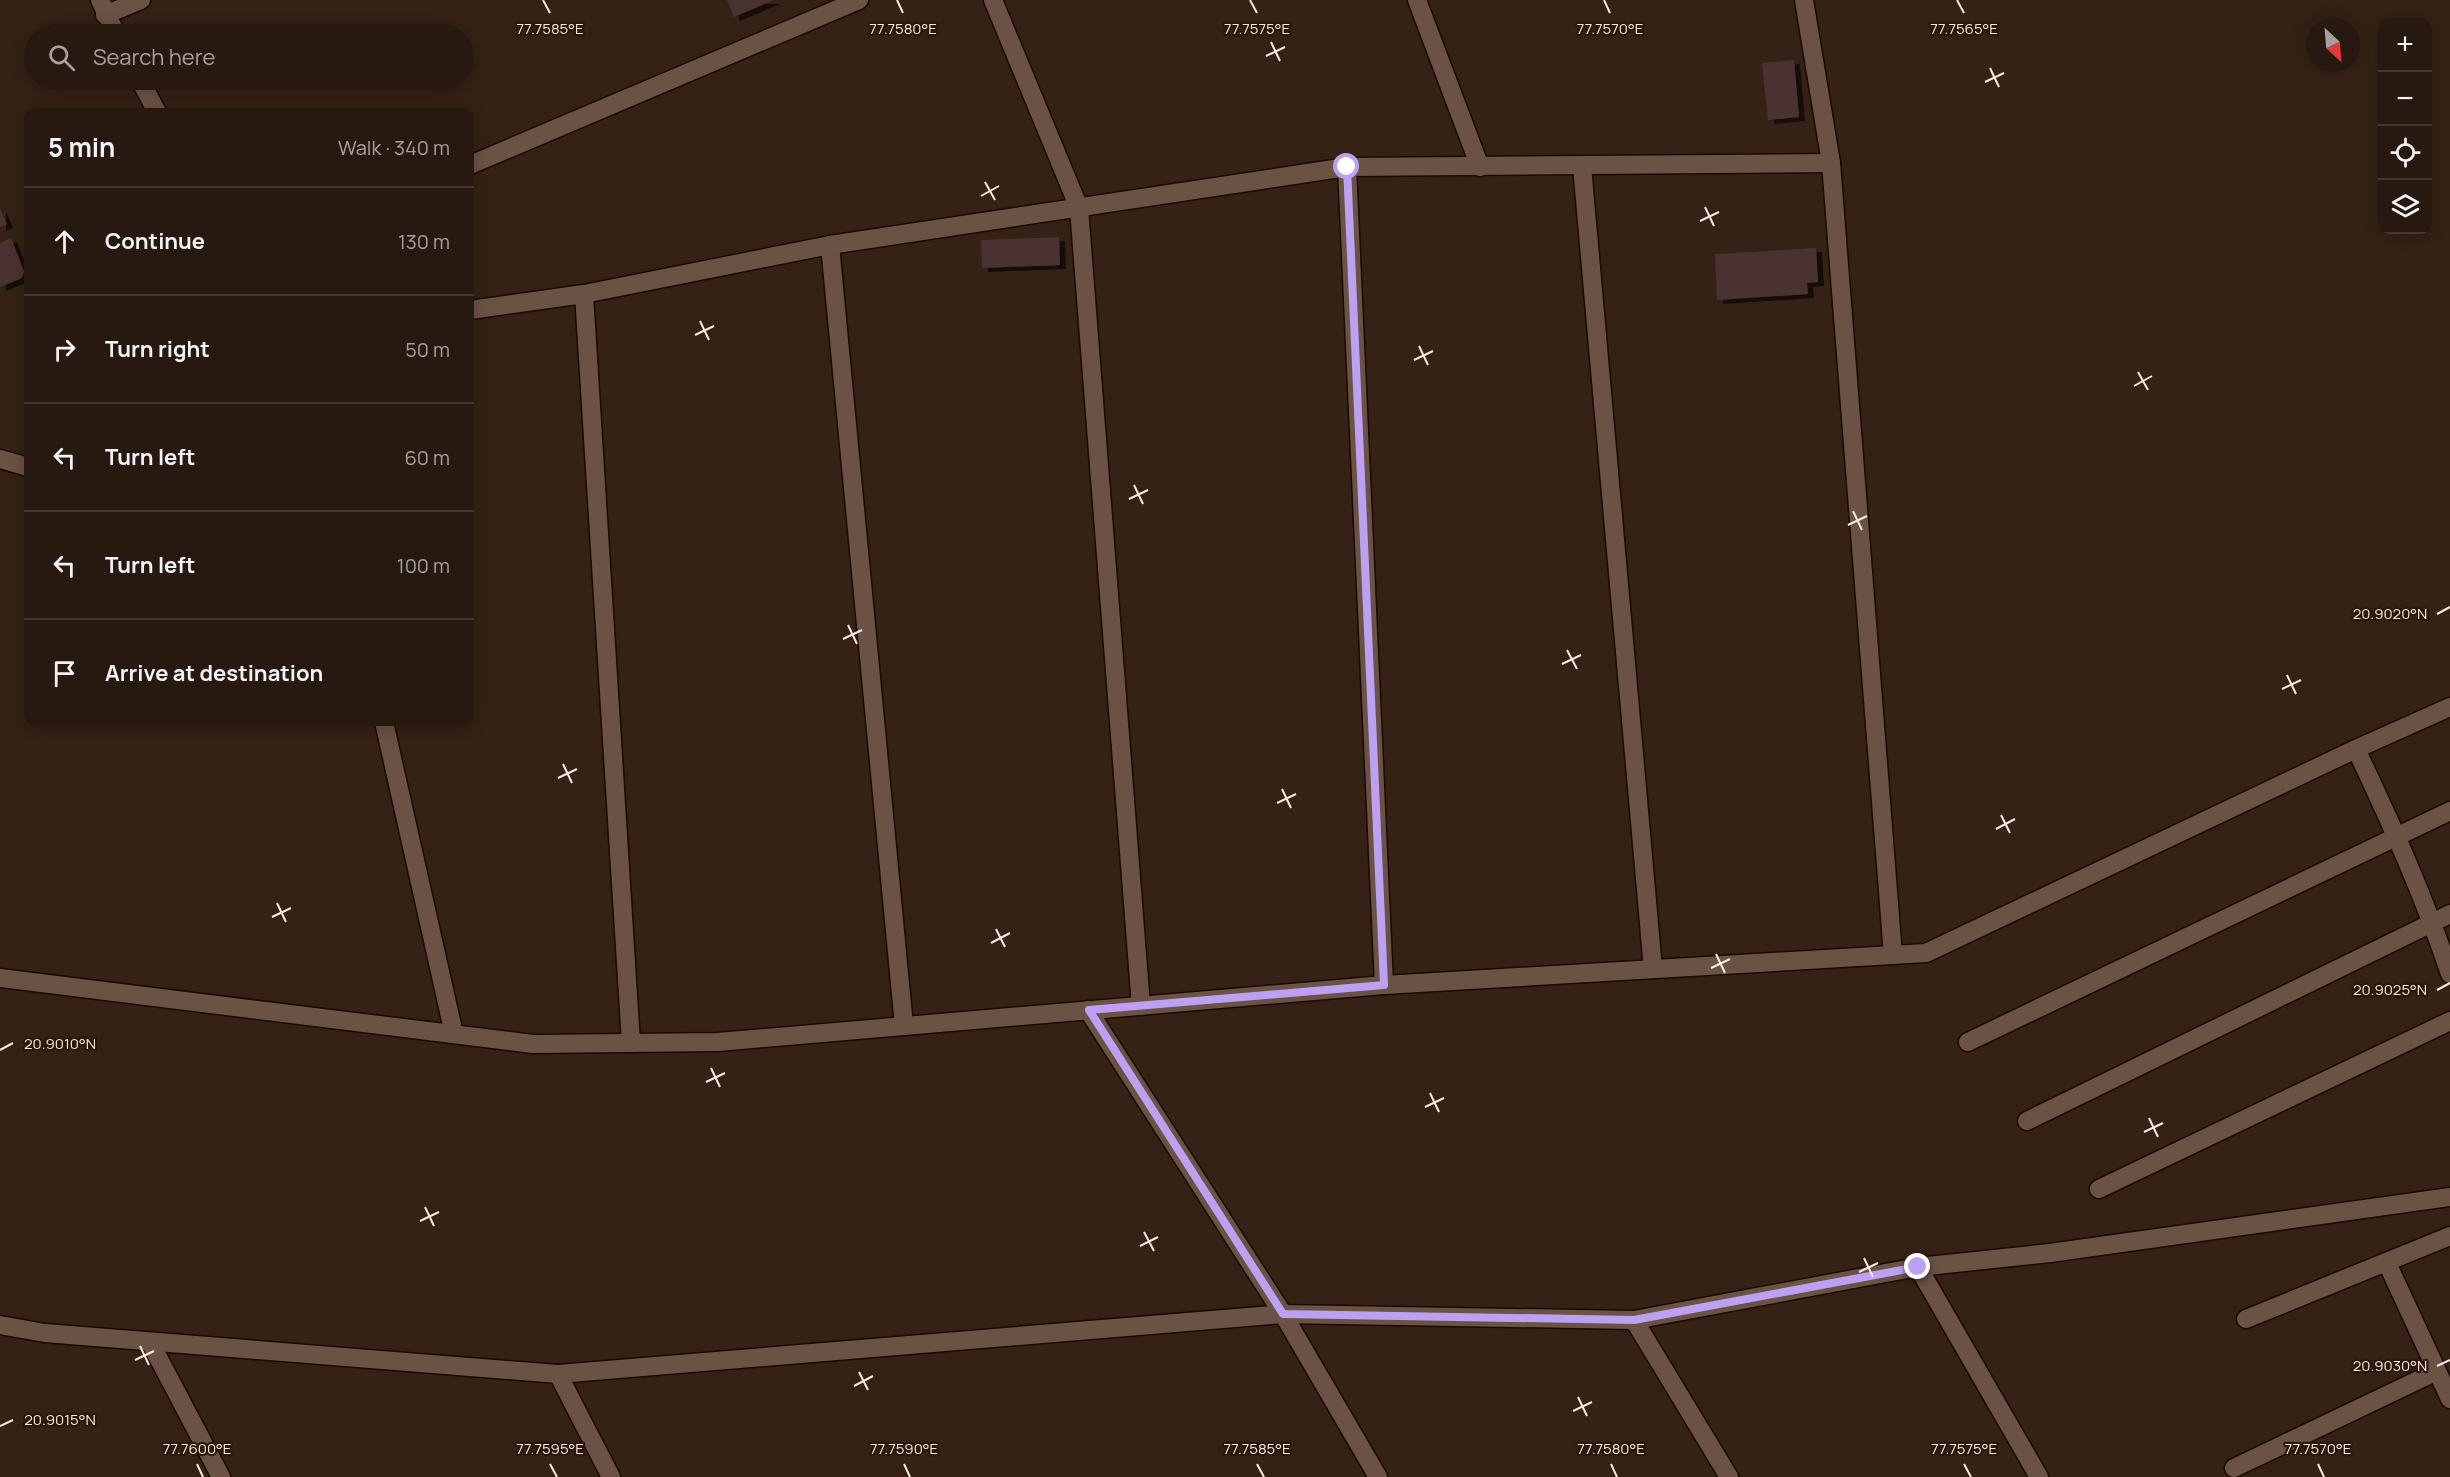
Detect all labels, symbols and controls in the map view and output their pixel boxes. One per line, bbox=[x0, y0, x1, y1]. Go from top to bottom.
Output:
text: 77.7585°E bbox=[516, 18, 584, 39]
text: 77.7580°E bbox=[869, 18, 937, 39]
text: 77.7575°E bbox=[1224, 18, 1290, 39]
text: 77.7570°E bbox=[1577, 18, 1643, 39]
text: 77.7565°E bbox=[1930, 18, 1998, 39]
north arrow bbox=[2306, 18, 2360, 72]
map controls bbox=[2378, 18, 2432, 234]
button: + bbox=[2378, 18, 2432, 72]
search box bbox=[24, 24, 474, 90]
icon: search bbox=[45, 41, 78, 74]
text: Search here bbox=[93, 42, 215, 72]
button: − bbox=[2378, 72, 2432, 126]
button: locate bbox=[2378, 126, 2432, 180]
text: 5 min bbox=[48, 129, 115, 165]
text: Walk · 340 m bbox=[338, 134, 450, 161]
route start bbox=[1333, 153, 1359, 179]
button: layers bbox=[2378, 180, 2432, 234]
icon: ahead bbox=[48, 225, 81, 258]
text: Continue bbox=[105, 226, 205, 256]
text: 130 m bbox=[398, 228, 450, 255]
icon: right bbox=[48, 333, 81, 366]
text: Turn right bbox=[105, 334, 210, 364]
text: 50 m bbox=[405, 336, 450, 363]
icon: left bbox=[48, 441, 81, 474]
text: Turn left bbox=[105, 442, 195, 472]
text: 60 m bbox=[404, 444, 450, 471]
icon: left bbox=[48, 549, 81, 582]
text: Turn left bbox=[105, 550, 195, 580]
text: 100 m bbox=[397, 552, 450, 579]
text: 20.9020°N bbox=[2353, 603, 2427, 624]
icon: arrive bbox=[48, 657, 81, 690]
text: Arrive at destination bbox=[105, 658, 323, 688]
text: 20.9025°N bbox=[2353, 979, 2427, 1000]
text: 20.9010°N bbox=[24, 1033, 96, 1054]
route end bbox=[1904, 1253, 1930, 1279]
text: 20.9030°N bbox=[2353, 1355, 2427, 1376]
text: 20.9015°N bbox=[24, 1409, 96, 1430]
text: 77.7600°E bbox=[163, 1438, 231, 1459]
text: 77.7595°E bbox=[516, 1438, 584, 1459]
text: 77.7590°E bbox=[870, 1438, 938, 1459]
text: 77.7585°E bbox=[1223, 1438, 1291, 1459]
text: 77.7580°E bbox=[1577, 1438, 1645, 1459]
text: 77.7575°E bbox=[1931, 1438, 1997, 1459]
text: 77.7570°E bbox=[2285, 1438, 2351, 1459]

